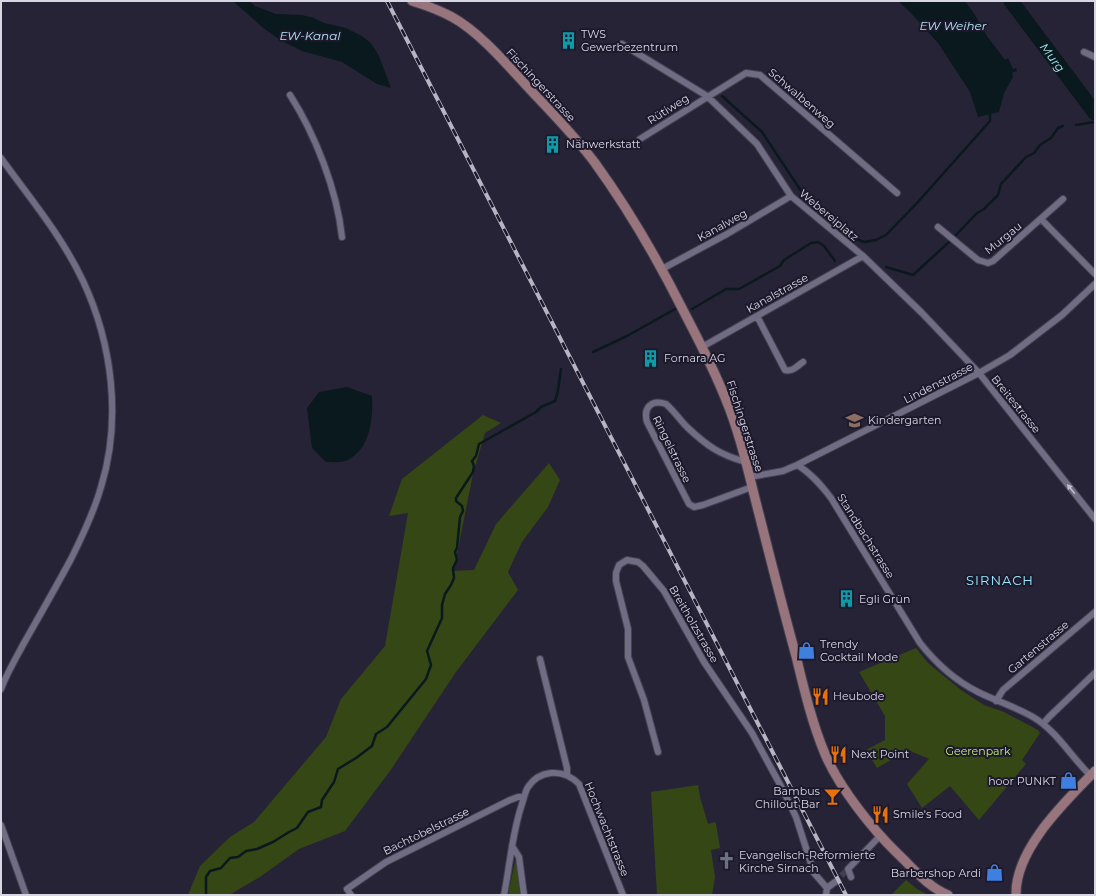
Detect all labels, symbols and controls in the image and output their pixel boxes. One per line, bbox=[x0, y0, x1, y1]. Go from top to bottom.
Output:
water label: EW Weiher bbox=[919, 18, 987, 33]
place label: TWS Gewerbezentrum bbox=[581, 27, 678, 54]
water label: EW-Kanal bbox=[279, 28, 341, 43]
building icon: TWS Gewerbezentrum bbox=[558, 30, 578, 50]
water label: Murg bbox=[1037, 40, 1069, 74]
street label: Fischingerstrasse bbox=[503, 45, 579, 125]
street label: Schwalbenweg bbox=[766, 65, 838, 131]
street label: Rütiweg bbox=[645, 91, 691, 127]
building icon: Nähwerkstatt bbox=[543, 134, 563, 154]
place label: Nähwerkstatt bbox=[566, 137, 641, 151]
street label: Webereiplatz bbox=[796, 186, 862, 244]
street label: Kanalweg bbox=[695, 206, 749, 244]
street label: Murgau bbox=[982, 219, 1024, 257]
street label: Kanalstrasse bbox=[744, 270, 811, 316]
building icon: Fornara AG bbox=[641, 348, 661, 368]
place label: Fornara AG bbox=[664, 351, 726, 365]
street label: Lindenstrasse bbox=[901, 359, 975, 407]
street label: Breitestrasse bbox=[988, 372, 1044, 436]
street label: Fischingerstrasse bbox=[724, 378, 767, 474]
school or university icon: Kindergarten bbox=[845, 410, 865, 430]
street label: Ringelstrasse bbox=[650, 413, 694, 485]
place label: Kindergarten bbox=[868, 413, 942, 427]
one-way arrow bbox=[1066, 483, 1075, 494]
street label: Standbachstrasse bbox=[834, 491, 898, 581]
district label: SIRNACH bbox=[966, 572, 1034, 588]
street label: Breitholzstrasse bbox=[666, 583, 722, 666]
building icon: Egli Grün bbox=[836, 589, 856, 609]
place label: Egli Grün bbox=[859, 592, 910, 606]
street label: Gartenstrasse bbox=[1005, 617, 1072, 677]
place label: Trendy Cocktail Mode bbox=[820, 637, 899, 664]
shop icon: Trendy Cocktail Mode bbox=[797, 640, 817, 660]
restaurant icon: Heubode bbox=[810, 686, 830, 706]
place label: Heubode bbox=[833, 689, 885, 703]
restaurant icon: Next Point bbox=[828, 744, 848, 764]
park label: Geerenpark bbox=[946, 744, 1011, 758]
place label: Next Point bbox=[851, 747, 910, 761]
shop icon: hoor PUNKT bbox=[1059, 771, 1079, 791]
place label: hoor PUNKT bbox=[988, 774, 1057, 788]
street label: Hochwachtstrasse bbox=[582, 780, 633, 879]
place label: Bambus Chillout Bar bbox=[755, 784, 821, 811]
bar icon: Bambus Chillout Bar bbox=[823, 787, 843, 807]
street label: Bachtobelstrasse bbox=[381, 804, 472, 858]
restaurant icon: Smile's Food bbox=[870, 804, 890, 824]
place label: Smile's Food bbox=[893, 807, 962, 821]
place label: Evangelisch-Reformierte Kirche Sirnach bbox=[739, 848, 876, 875]
church icon: Evangelisch-Reformierte Kirche Sirnach bbox=[716, 851, 736, 871]
shop icon: Barbershop Ardi bbox=[984, 863, 1004, 883]
place label: Barbershop Ardi bbox=[891, 866, 981, 880]

